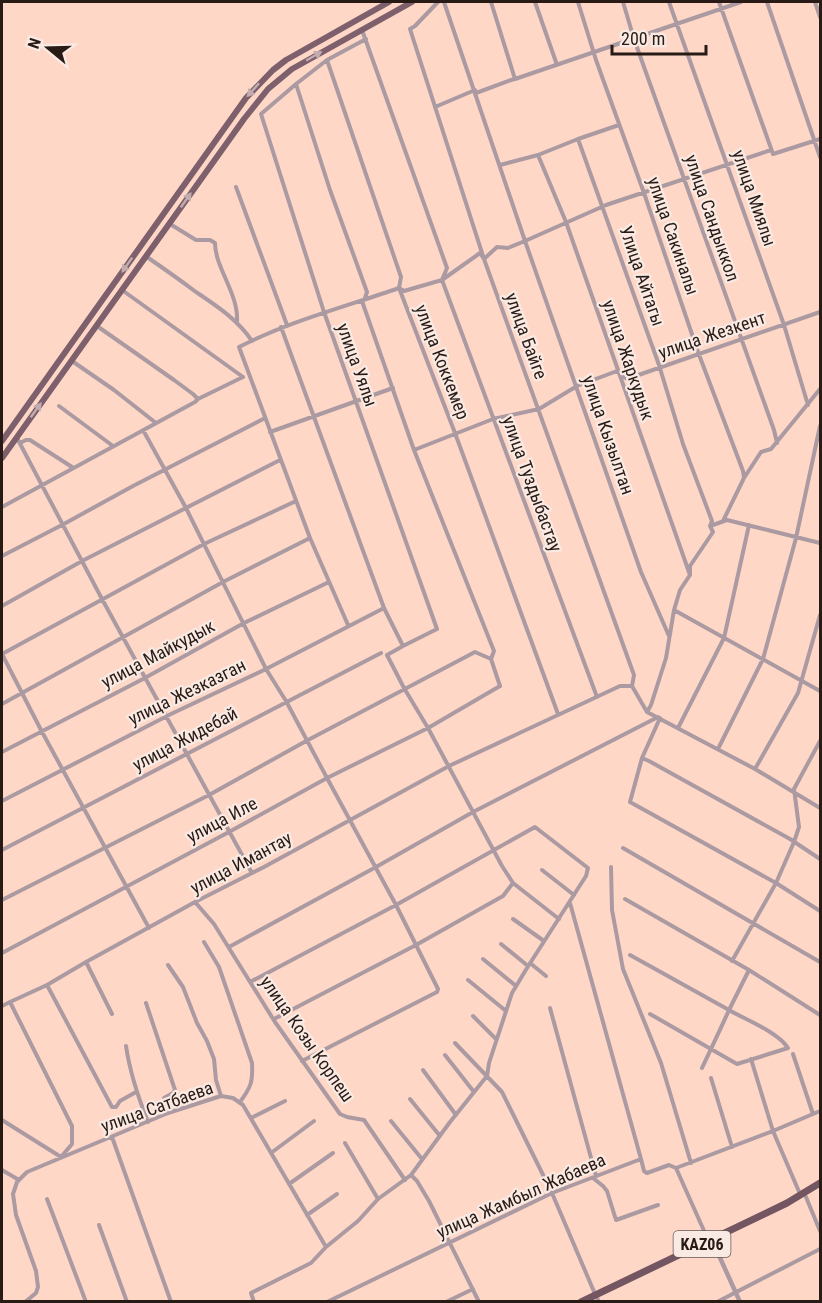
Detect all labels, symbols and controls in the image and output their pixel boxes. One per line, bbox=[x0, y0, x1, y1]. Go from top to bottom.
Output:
north arrow bbox=[18, 18, 78, 78]
scale bar bbox=[612, 18, 706, 56]
text: 200 m bbox=[621, 28, 665, 49]
text: N bbox=[24, 36, 45, 51]
one-way arrow bbox=[306, 51, 322, 62]
one-way arrow bbox=[247, 82, 260, 97]
street label: улица Миялы bbox=[728, 147, 781, 249]
street label: улица Сандыккол bbox=[681, 152, 744, 284]
street label: улица Сакиналы bbox=[643, 174, 704, 298]
one-way arrow bbox=[180, 193, 192, 209]
street label: Улица Айтагы bbox=[616, 223, 669, 329]
one-way arrow bbox=[121, 257, 133, 273]
street label: улица Байге bbox=[501, 290, 552, 382]
street label: улица Жаркудык bbox=[598, 297, 659, 423]
street label: улица Коккемер bbox=[411, 302, 474, 422]
street label: улица Жезкент bbox=[655, 306, 768, 363]
street label: улица Уялы bbox=[333, 320, 382, 409]
street label: улица Кызылтан bbox=[578, 372, 639, 497]
one-way arrow bbox=[29, 403, 41, 418]
street label: улица Туздыбастау bbox=[498, 413, 567, 555]
street label: улица Майкудык bbox=[98, 615, 218, 692]
street label: улица Жезказган bbox=[125, 654, 249, 729]
street label: улица Жидебай bbox=[129, 702, 241, 775]
street label: улица Иле bbox=[183, 792, 261, 847]
street label: улица Имантау bbox=[187, 827, 295, 898]
street label: улица Козы Корпеш bbox=[256, 972, 359, 1106]
street label: улица Сатбаева bbox=[98, 1077, 216, 1136]
street label: улица Жамбыл Жабаева bbox=[433, 1149, 609, 1242]
road number: KАZ06 bbox=[674, 1231, 730, 1257]

